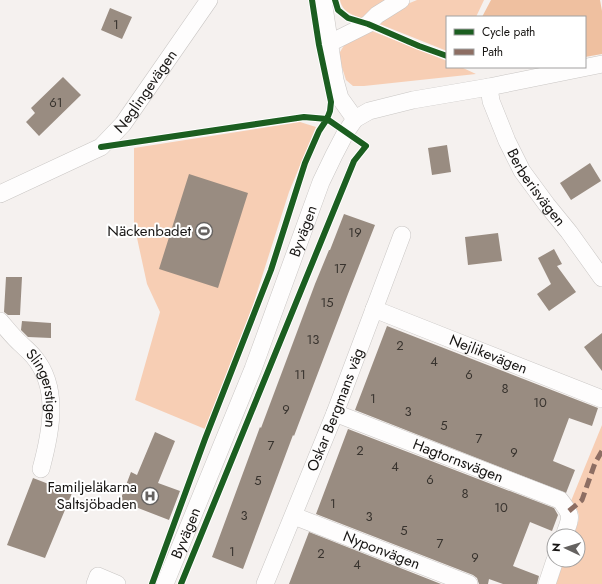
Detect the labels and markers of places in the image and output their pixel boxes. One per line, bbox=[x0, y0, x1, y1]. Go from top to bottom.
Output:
place label: Näckenbadet bbox=[107, 220, 191, 242]
sports icon: Näckenbadet bbox=[194, 221, 214, 241]
place label: Familjeläkarna Saltsjöbaden bbox=[47, 476, 137, 515]
hospital icon: Familjeläkarna Saltsjöbaden bbox=[140, 486, 160, 506]

